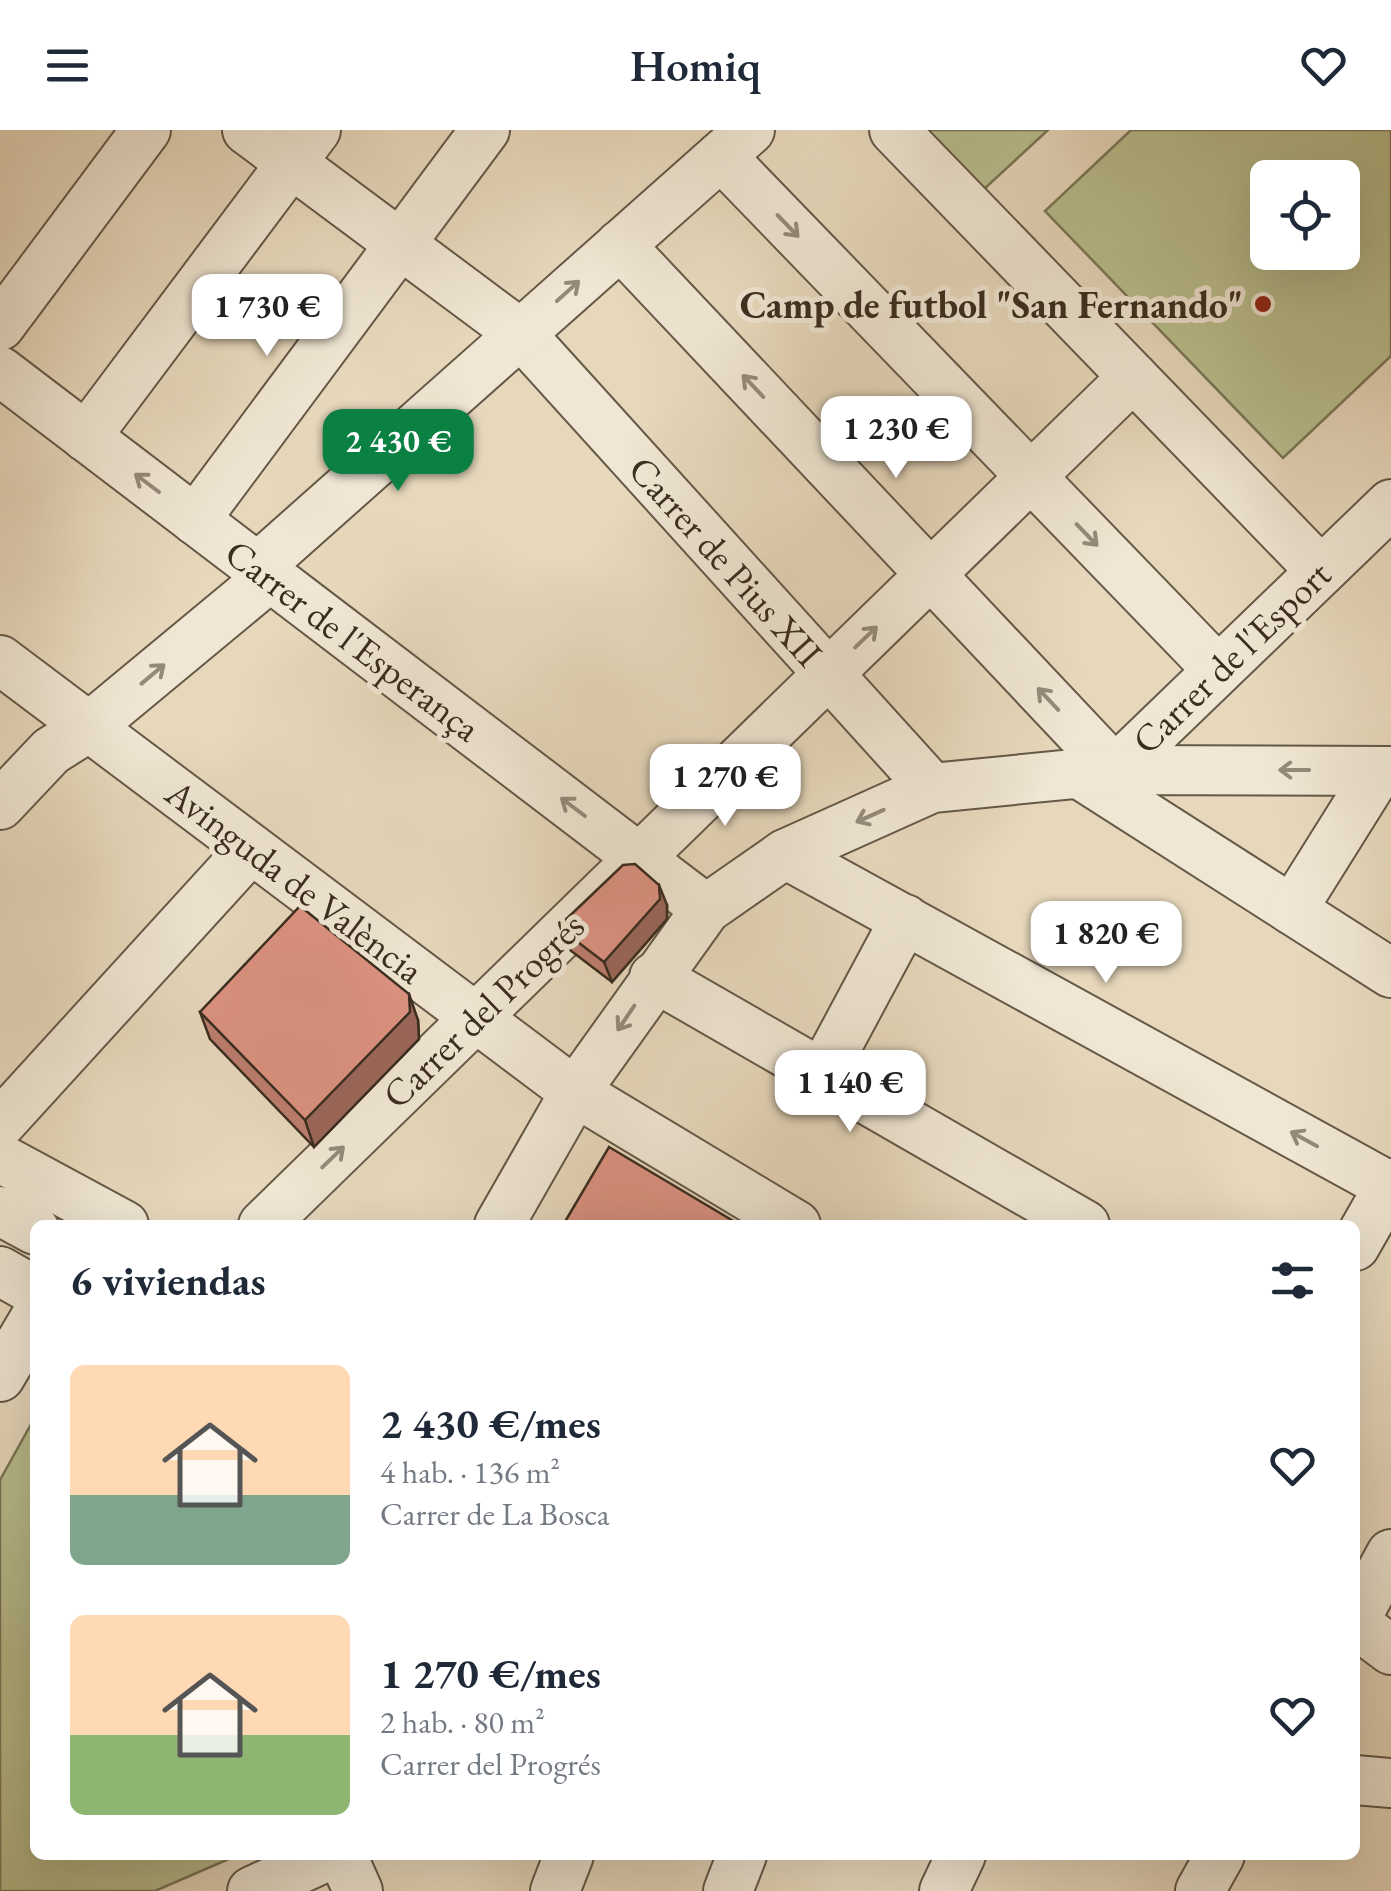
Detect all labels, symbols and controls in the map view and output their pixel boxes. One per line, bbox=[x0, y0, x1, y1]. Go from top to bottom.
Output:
text: Homiq bbox=[630, 36, 761, 94]
icon: menu bbox=[40, 38, 95, 93]
icon: heart bbox=[1296, 38, 1351, 93]
map controls bbox=[1250, 160, 1360, 270]
button: locate bbox=[1250, 160, 1360, 270]
one-way arrow bbox=[776, 214, 800, 238]
pin: 1 730 € bbox=[175, 274, 359, 359]
one-way arrow bbox=[555, 280, 580, 303]
place label: Camp de futbol "San Fernando" bbox=[740, 280, 1243, 329]
text: 1 730 € bbox=[214, 285, 320, 327]
marker: Camp de futbol "San Fernando" bbox=[1252, 293, 1274, 315]
one-way arrow bbox=[741, 374, 765, 398]
pin: 1 230 € bbox=[804, 396, 988, 481]
text: 1 230 € bbox=[843, 407, 949, 449]
pin: 2 430 € bbox=[306, 409, 490, 494]
text: 2 430 € bbox=[345, 420, 451, 462]
street label: Carrer de Pius XII bbox=[618, 445, 834, 677]
one-way arrow bbox=[134, 473, 161, 494]
one-way arrow bbox=[1075, 523, 1099, 547]
street label: Carrer de l'Esperança bbox=[216, 528, 491, 753]
street label: Carrer de l'Esport bbox=[1121, 550, 1341, 764]
one-way arrow bbox=[854, 625, 878, 649]
one-way arrow bbox=[139, 663, 165, 685]
one-way arrow bbox=[1036, 687, 1060, 711]
pin: 1 270 € bbox=[633, 744, 817, 829]
text: 1 270 € bbox=[672, 755, 778, 797]
one-way arrow bbox=[1278, 761, 1310, 780]
street label: Avinguda de València bbox=[155, 767, 434, 995]
one-way arrow bbox=[560, 797, 587, 818]
one-way arrow bbox=[856, 807, 886, 826]
street label: Carrer del Progrés bbox=[372, 901, 594, 1119]
pin: 1 820 € bbox=[1014, 901, 1198, 986]
text: 1 820 € bbox=[1053, 912, 1159, 954]
one-way arrow bbox=[616, 1003, 637, 1031]
pin: 1 140 € bbox=[758, 1050, 942, 1135]
text: 1 140 € bbox=[797, 1061, 903, 1103]
one-way arrow bbox=[1290, 1129, 1319, 1149]
one-way arrow bbox=[320, 1145, 344, 1169]
text: 6 viviendas bbox=[70, 1253, 266, 1308]
icon: filters bbox=[1265, 1253, 1320, 1308]
text: 2 430 €/mes bbox=[380, 1396, 601, 1451]
icon: home bbox=[150, 1405, 270, 1525]
icon: heart bbox=[1265, 1438, 1320, 1493]
text: 4 hab. · 136 m² bbox=[380, 1451, 560, 1493]
text: Carrer de La Bosca bbox=[380, 1493, 610, 1535]
text: 1 270 €/mes bbox=[380, 1646, 601, 1701]
icon: home bbox=[150, 1655, 270, 1775]
icon: heart bbox=[1265, 1688, 1320, 1743]
text: 2 hab. · 80 m² bbox=[380, 1701, 545, 1743]
text: Carrer del Progrés bbox=[380, 1743, 601, 1785]

